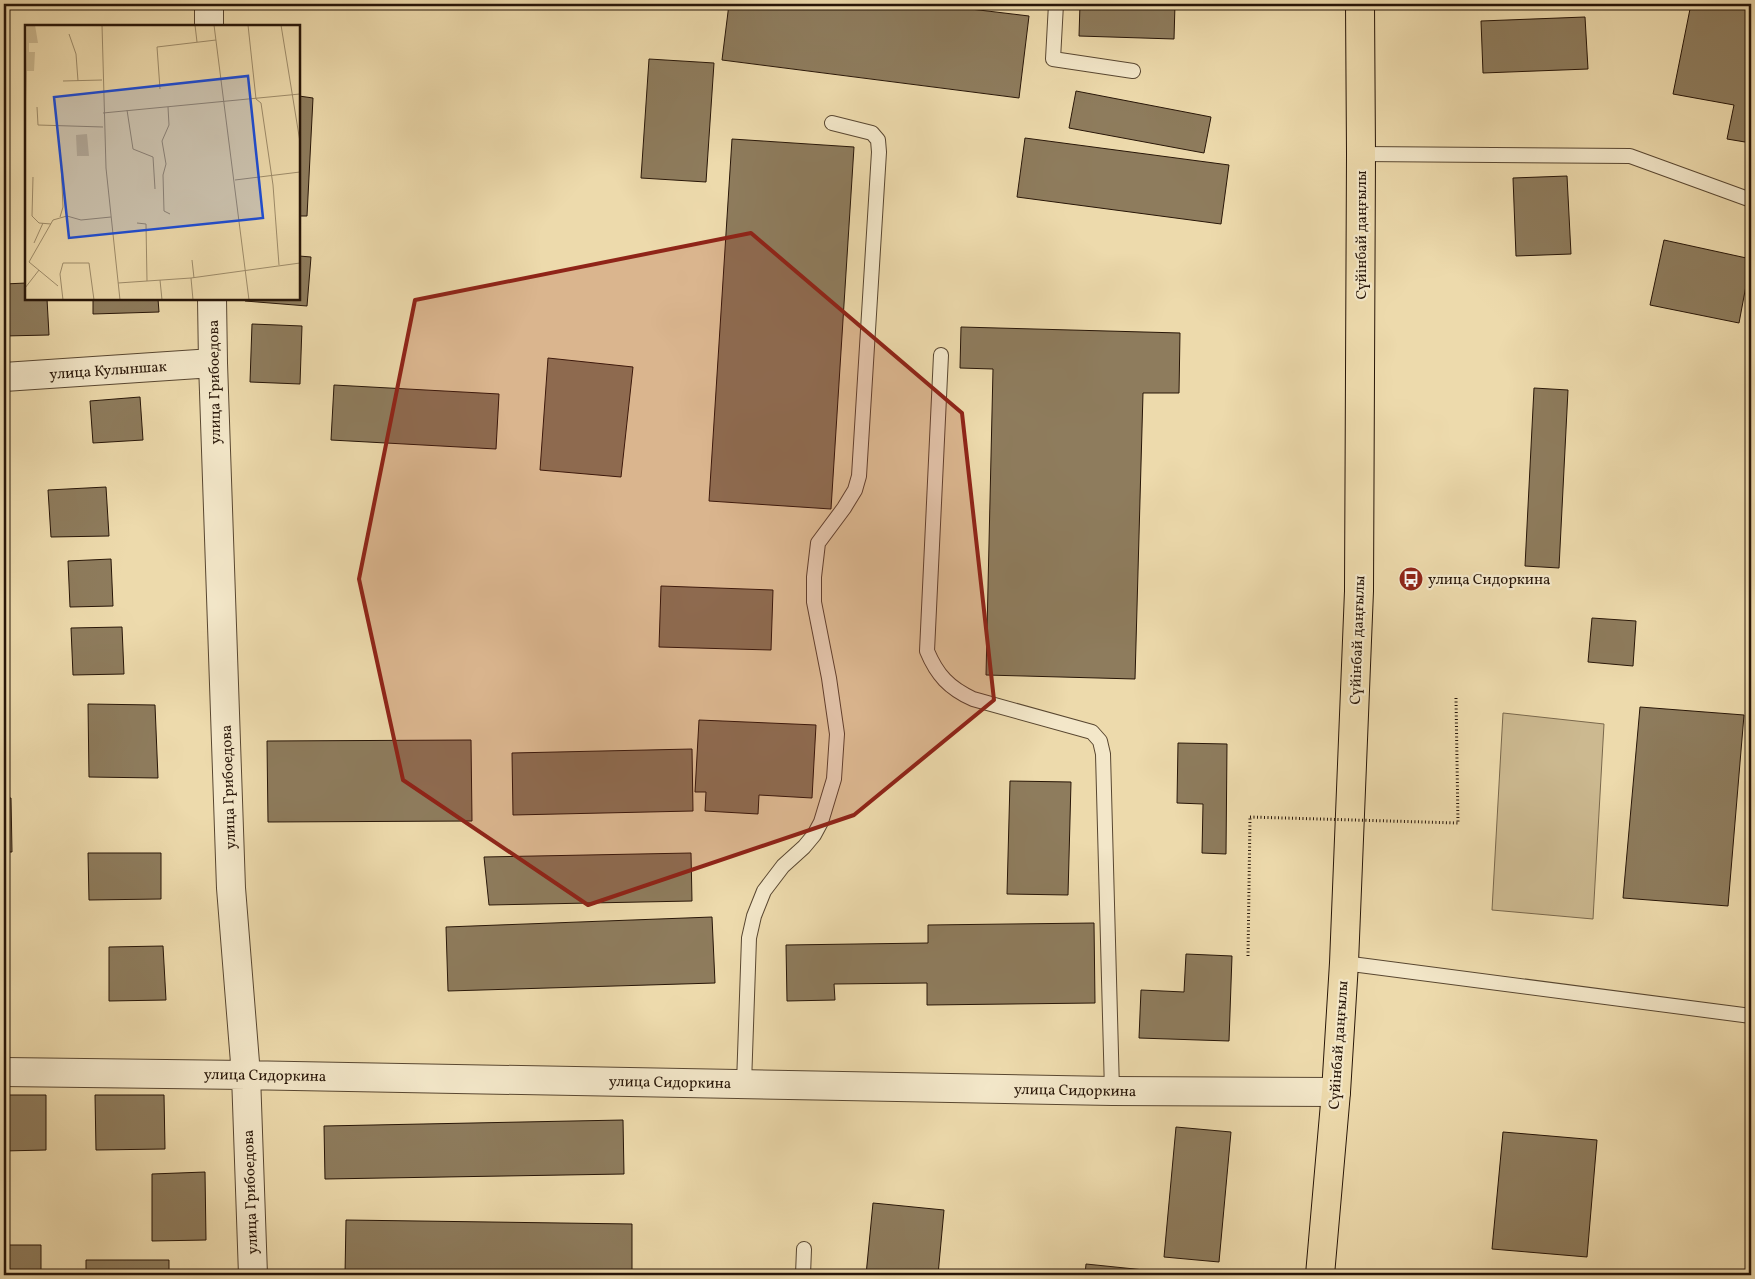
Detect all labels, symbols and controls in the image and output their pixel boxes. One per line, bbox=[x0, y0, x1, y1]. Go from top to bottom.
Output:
inset map bbox=[25, 25, 300, 300]
street label: Сүйінбай даңғылы bbox=[1352, 170, 1373, 300]
street label: улица Грибоедова bbox=[204, 319, 227, 445]
street label: улица Кулыншак bbox=[49, 357, 167, 386]
bus stop icon: улица Сидоркина bbox=[1398, 566, 1424, 592]
place label: улица Сидоркина bbox=[1428, 570, 1551, 591]
street label: Сүйінбай даңғылы bbox=[1346, 575, 1371, 705]
street label: улица Грибоедова bbox=[217, 724, 242, 850]
street label: Сүйінбай даңғылы bbox=[1325, 980, 1354, 1110]
street label: улица Сидоркина bbox=[204, 1065, 326, 1088]
street label: улица Сидоркина bbox=[609, 1072, 731, 1095]
street label: улица Сидоркина bbox=[1014, 1080, 1136, 1103]
street label: улица Грибоедова bbox=[239, 1129, 264, 1255]

